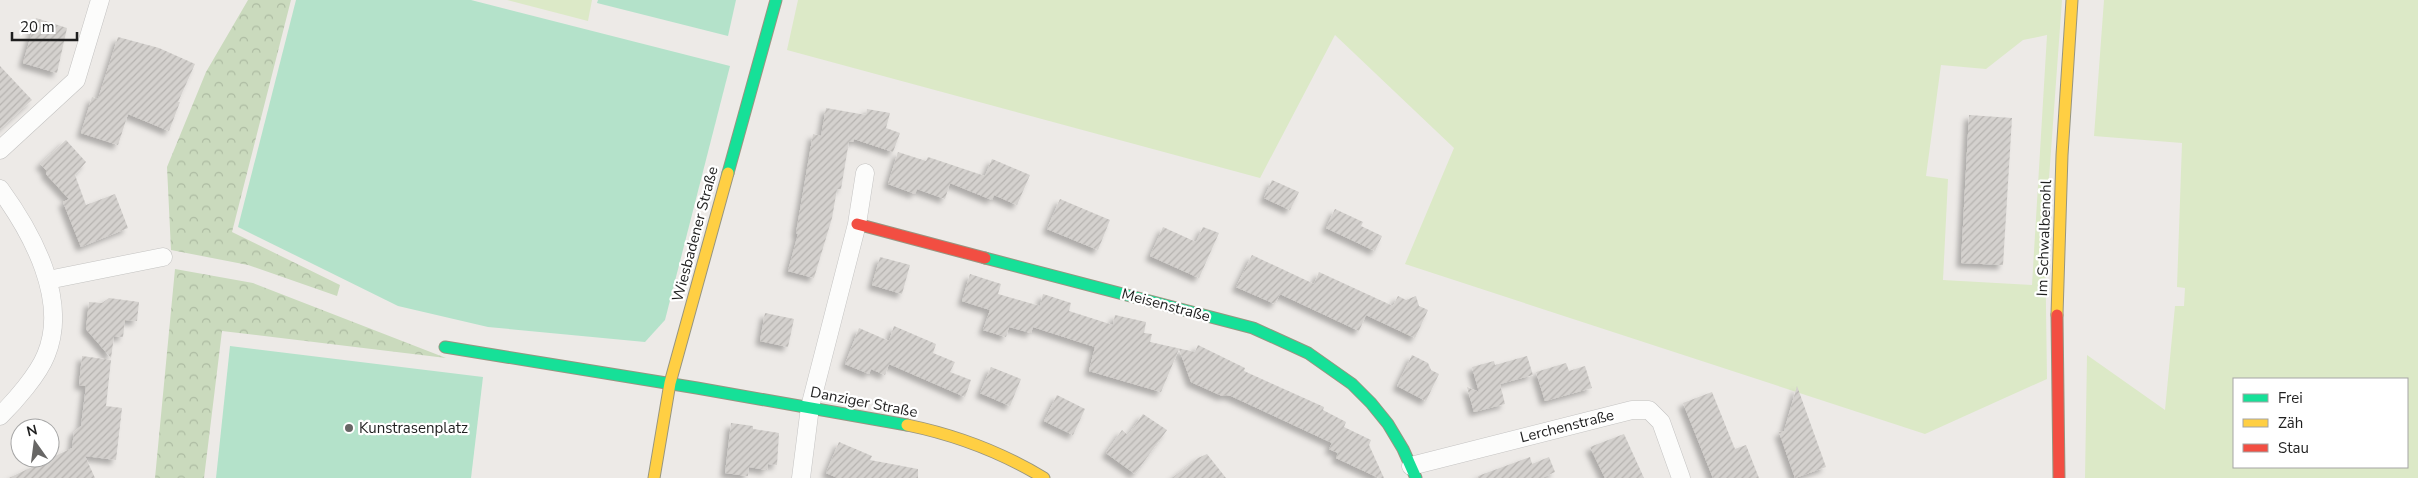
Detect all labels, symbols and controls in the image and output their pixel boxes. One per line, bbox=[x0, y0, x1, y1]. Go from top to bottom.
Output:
scale bar bbox=[12, 10, 78, 42]
text: 20 m bbox=[20, 17, 55, 37]
street label: Wiesbadener Straße bbox=[667, 164, 723, 304]
street label: Im Schwalbenohl bbox=[2032, 179, 2056, 297]
street label: Meisenstraße bbox=[1120, 284, 1212, 326]
legend bbox=[2233, 378, 2408, 468]
street label: Danziger Straße bbox=[809, 382, 919, 422]
text: Frei bbox=[2278, 388, 2303, 408]
street label: Lerchenstraße bbox=[1518, 405, 1616, 447]
text: Zäh bbox=[2278, 413, 2303, 433]
north arrow bbox=[10, 418, 60, 468]
place label: Kunstrasenplatz bbox=[359, 418, 468, 438]
text: N bbox=[25, 420, 39, 441]
marker: Kunstrasenplatz bbox=[343, 422, 355, 434]
text: Stau bbox=[2278, 438, 2309, 458]

